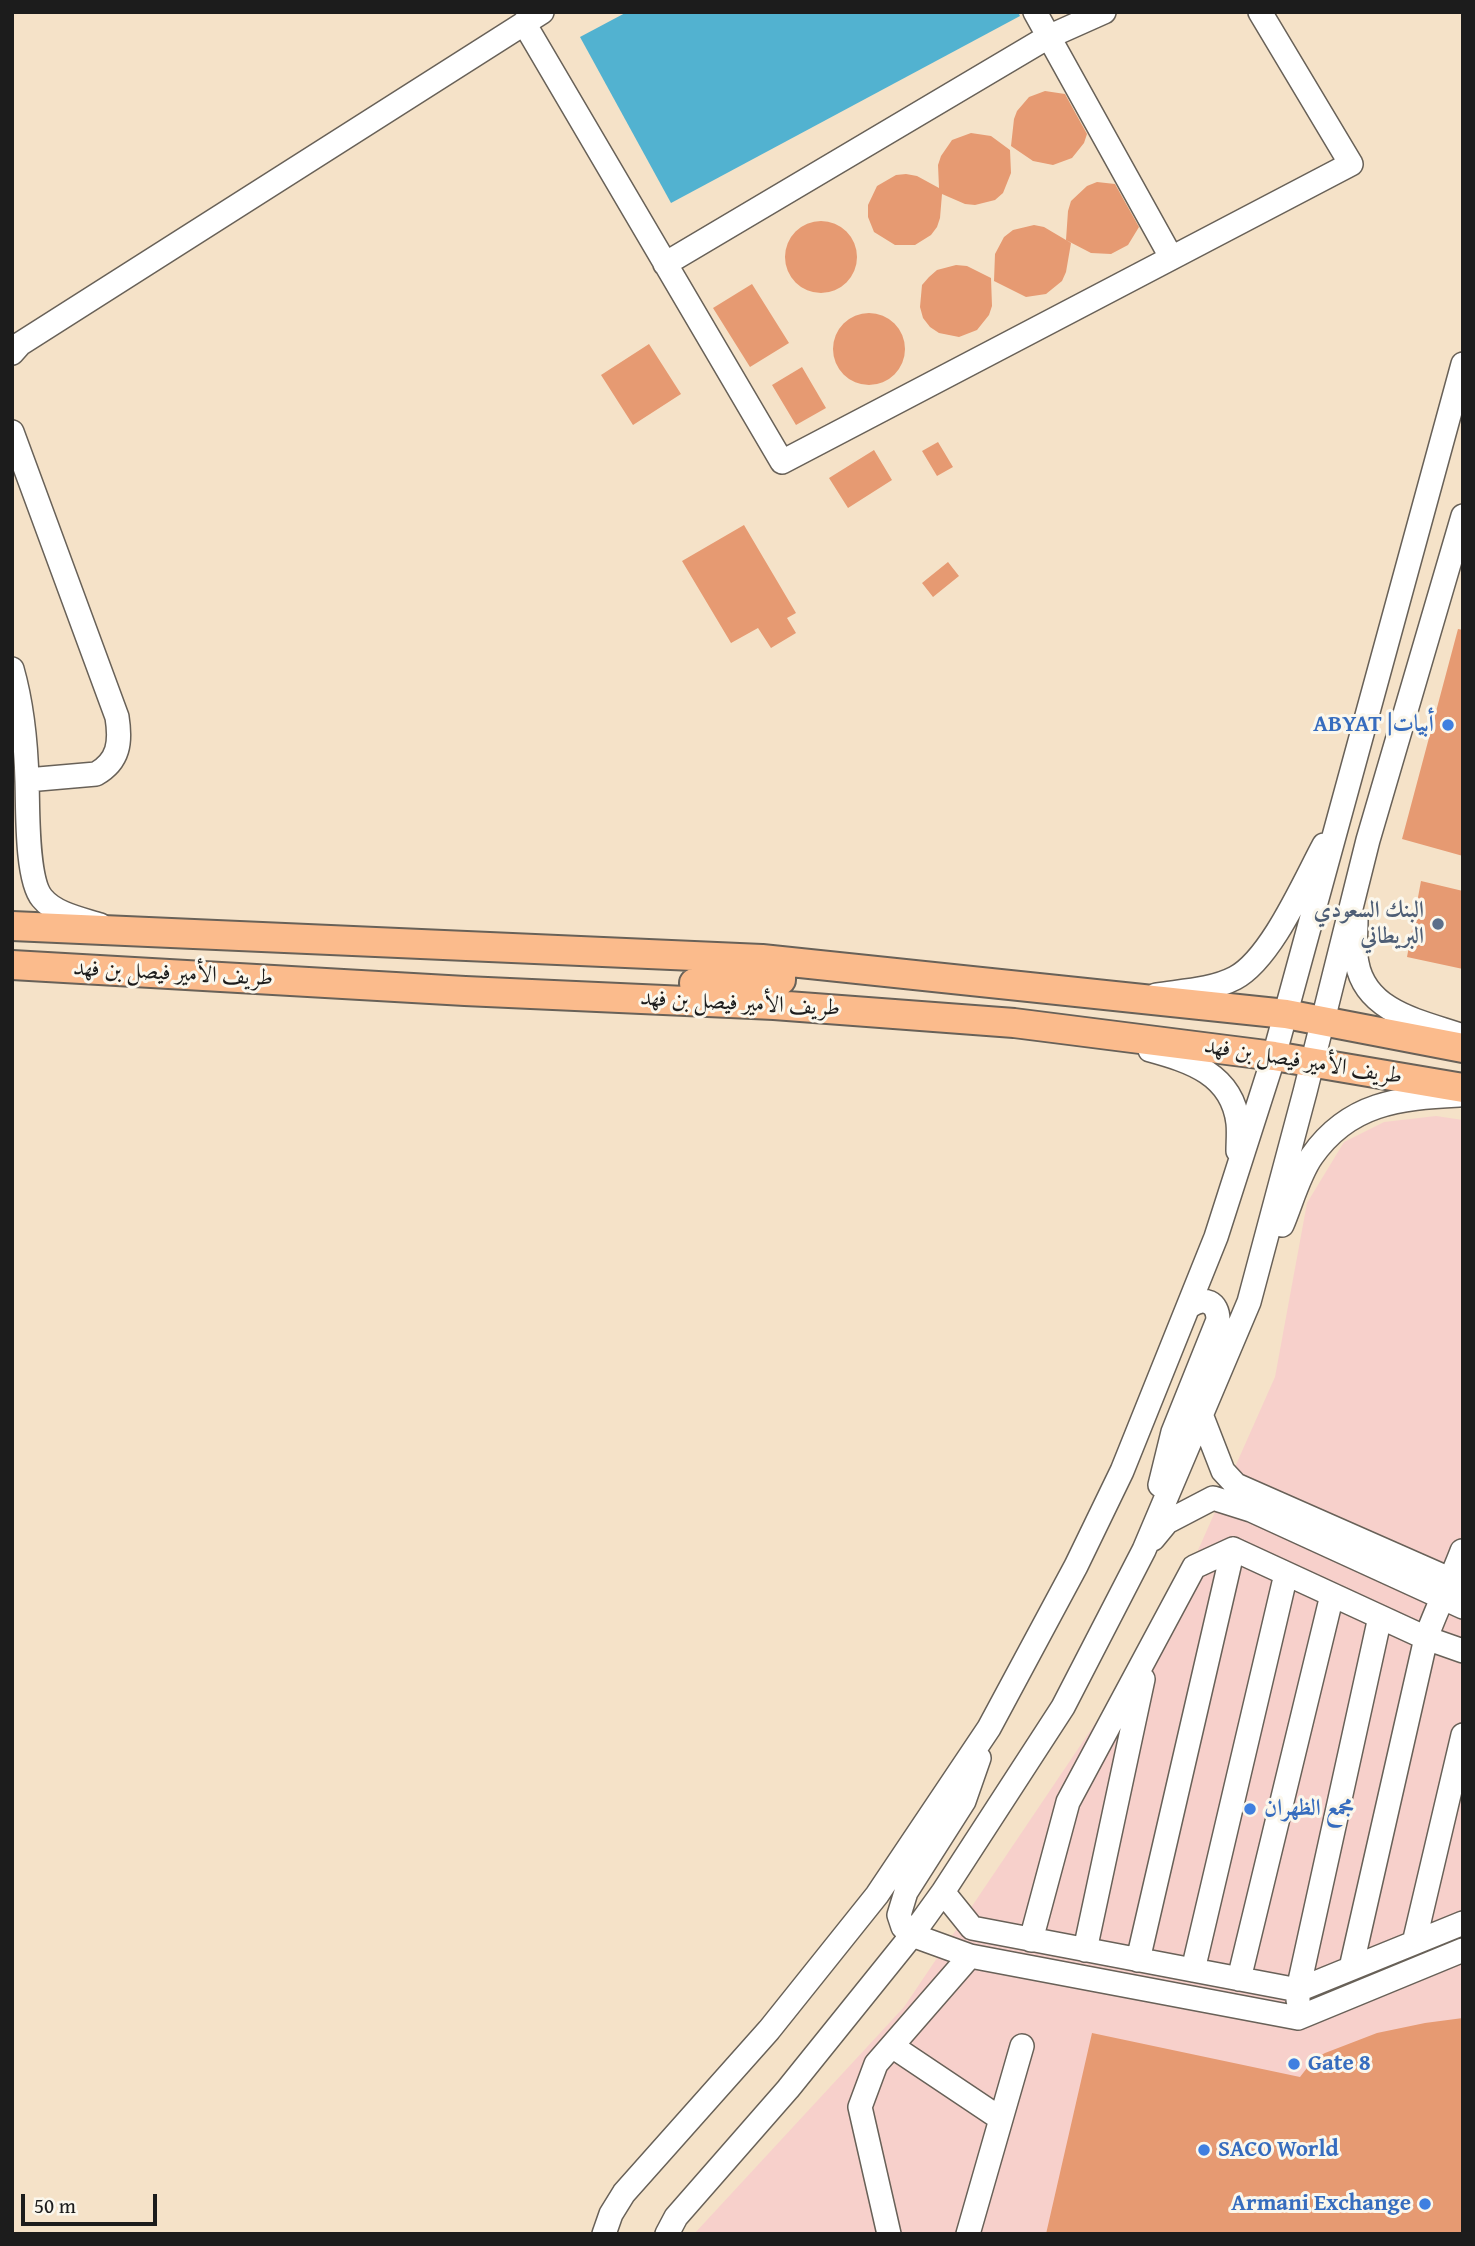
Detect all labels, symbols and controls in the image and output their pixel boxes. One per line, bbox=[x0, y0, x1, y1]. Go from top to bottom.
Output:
place label: ABYAT |أبيات bbox=[1313, 711, 1434, 739]
marker: ABYAT |أبيات bbox=[1440, 717, 1456, 733]
place label: البنك السعودي البريطاني bbox=[1313, 897, 1424, 951]
marker: البنك السعودي البريطاني bbox=[1430, 916, 1446, 932]
street label: طريف الأمير فيصل بن فهد bbox=[72, 955, 274, 993]
street label: طريف الأمير فيصل بن فهد bbox=[639, 985, 841, 1023]
street label: طريف الأمير فيصل بن فهد bbox=[1202, 1033, 1404, 1091]
place label: مجمع الظهران bbox=[1264, 1795, 1354, 1823]
marker: مجمع الظهران bbox=[1242, 1801, 1258, 1817]
place label: Gate 8 bbox=[1308, 2050, 1371, 2078]
marker: Gate 8 bbox=[1286, 2056, 1302, 2072]
place label: SACO World bbox=[1218, 2136, 1339, 2164]
marker: SACO World bbox=[1196, 2142, 1212, 2158]
scale bar bbox=[24, 2180, 161, 2224]
text: 50 m bbox=[34, 2190, 76, 2221]
place label: Armani Exchange bbox=[1231, 2190, 1411, 2218]
marker: Armani Exchange bbox=[1417, 2196, 1433, 2212]

